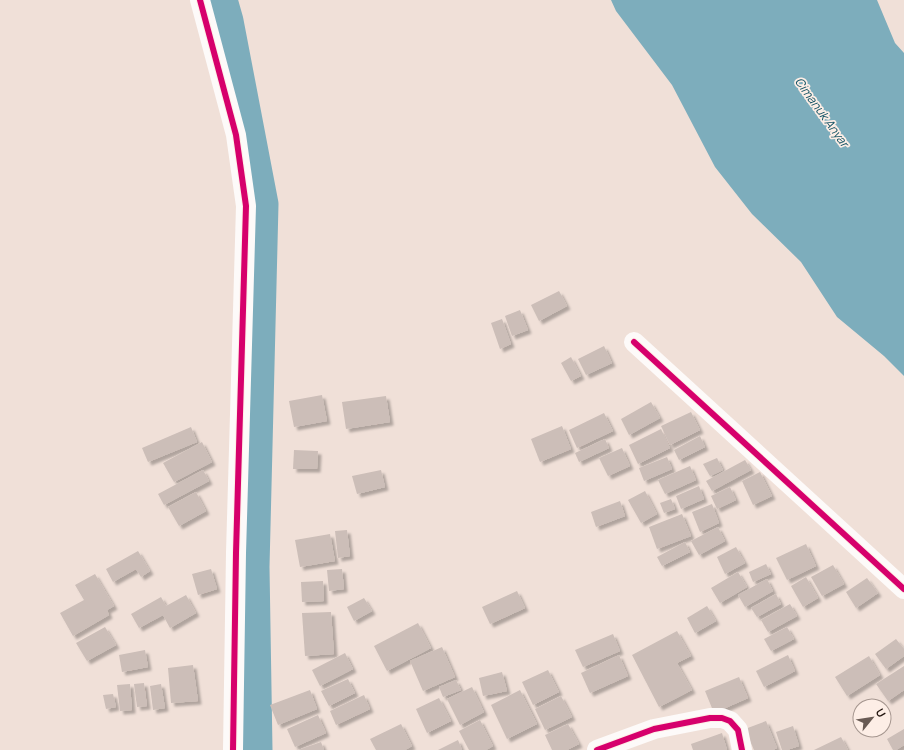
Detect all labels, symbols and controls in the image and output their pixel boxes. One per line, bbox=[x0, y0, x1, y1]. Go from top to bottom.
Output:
water label: Cimanuk Anyar bbox=[791, 74, 854, 152]
north arrow bbox=[852, 698, 892, 738]
text: U bbox=[873, 706, 890, 720]

